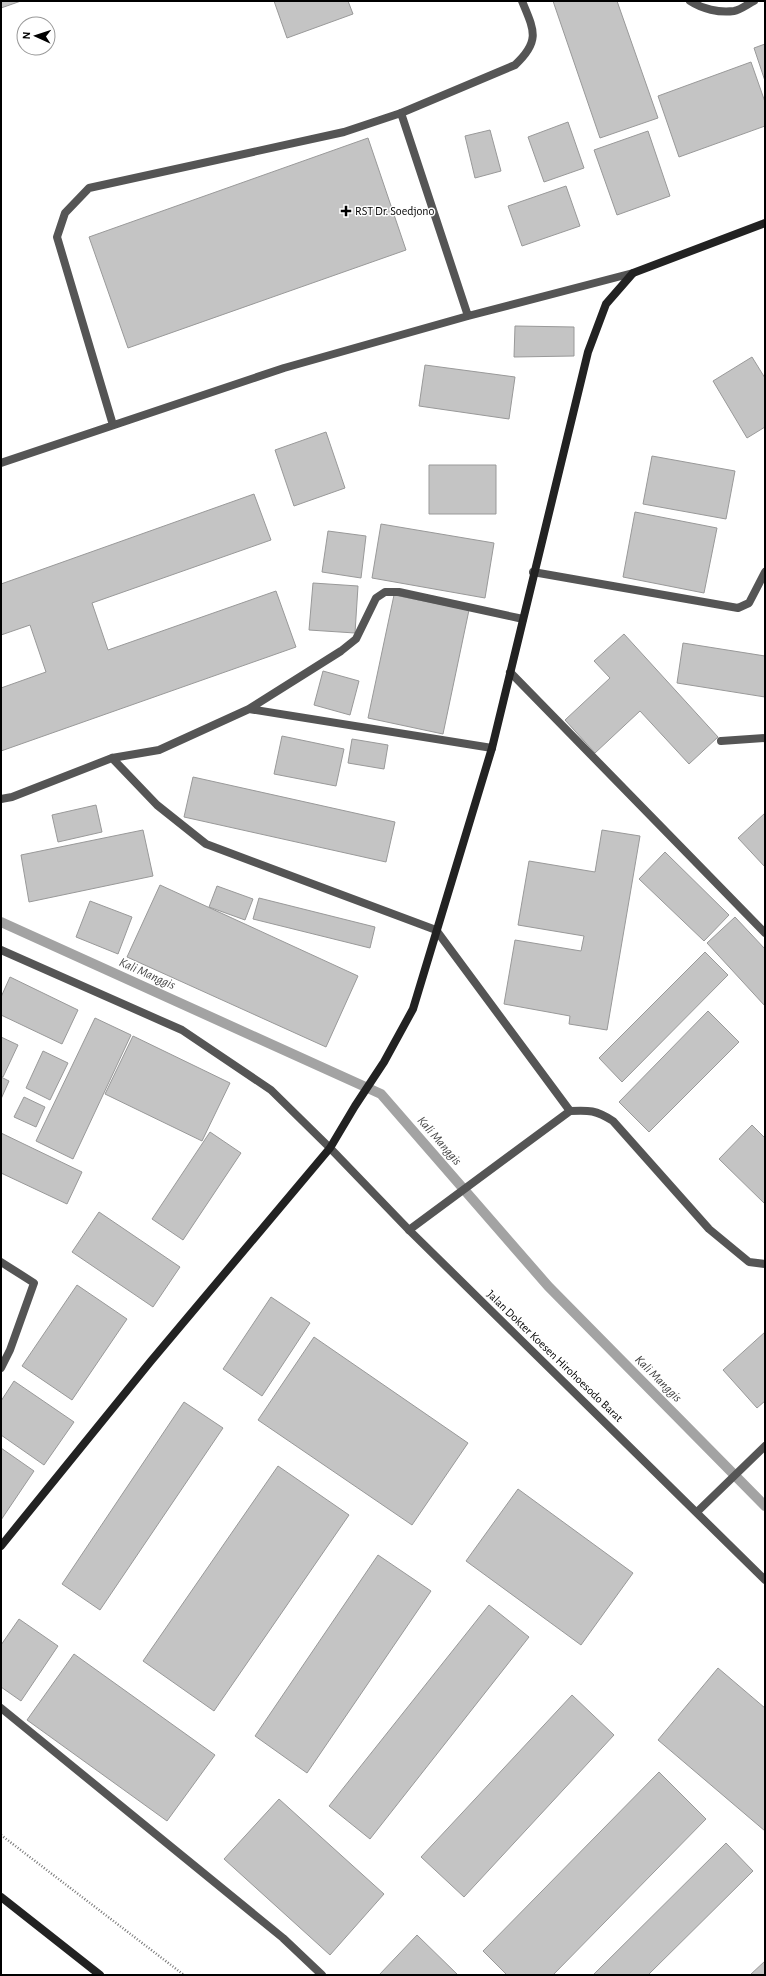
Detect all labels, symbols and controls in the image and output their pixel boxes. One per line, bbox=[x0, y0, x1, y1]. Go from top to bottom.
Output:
north arrow bbox=[16, 16, 56, 56]
text: N bbox=[21, 31, 32, 40]
marker: RST Dr. Soedjono bbox=[340, 205, 352, 217]
place label: RST Dr. Soedjono bbox=[355, 205, 435, 218]
water label: Kali Manggis bbox=[117, 956, 177, 992]
water label: Kali Manggis bbox=[414, 1114, 464, 1168]
street label: Jalan Dokter Koesen Hirohoesodo Barat bbox=[485, 1288, 625, 1424]
water label: Kali Manggis bbox=[632, 1353, 684, 1405]

